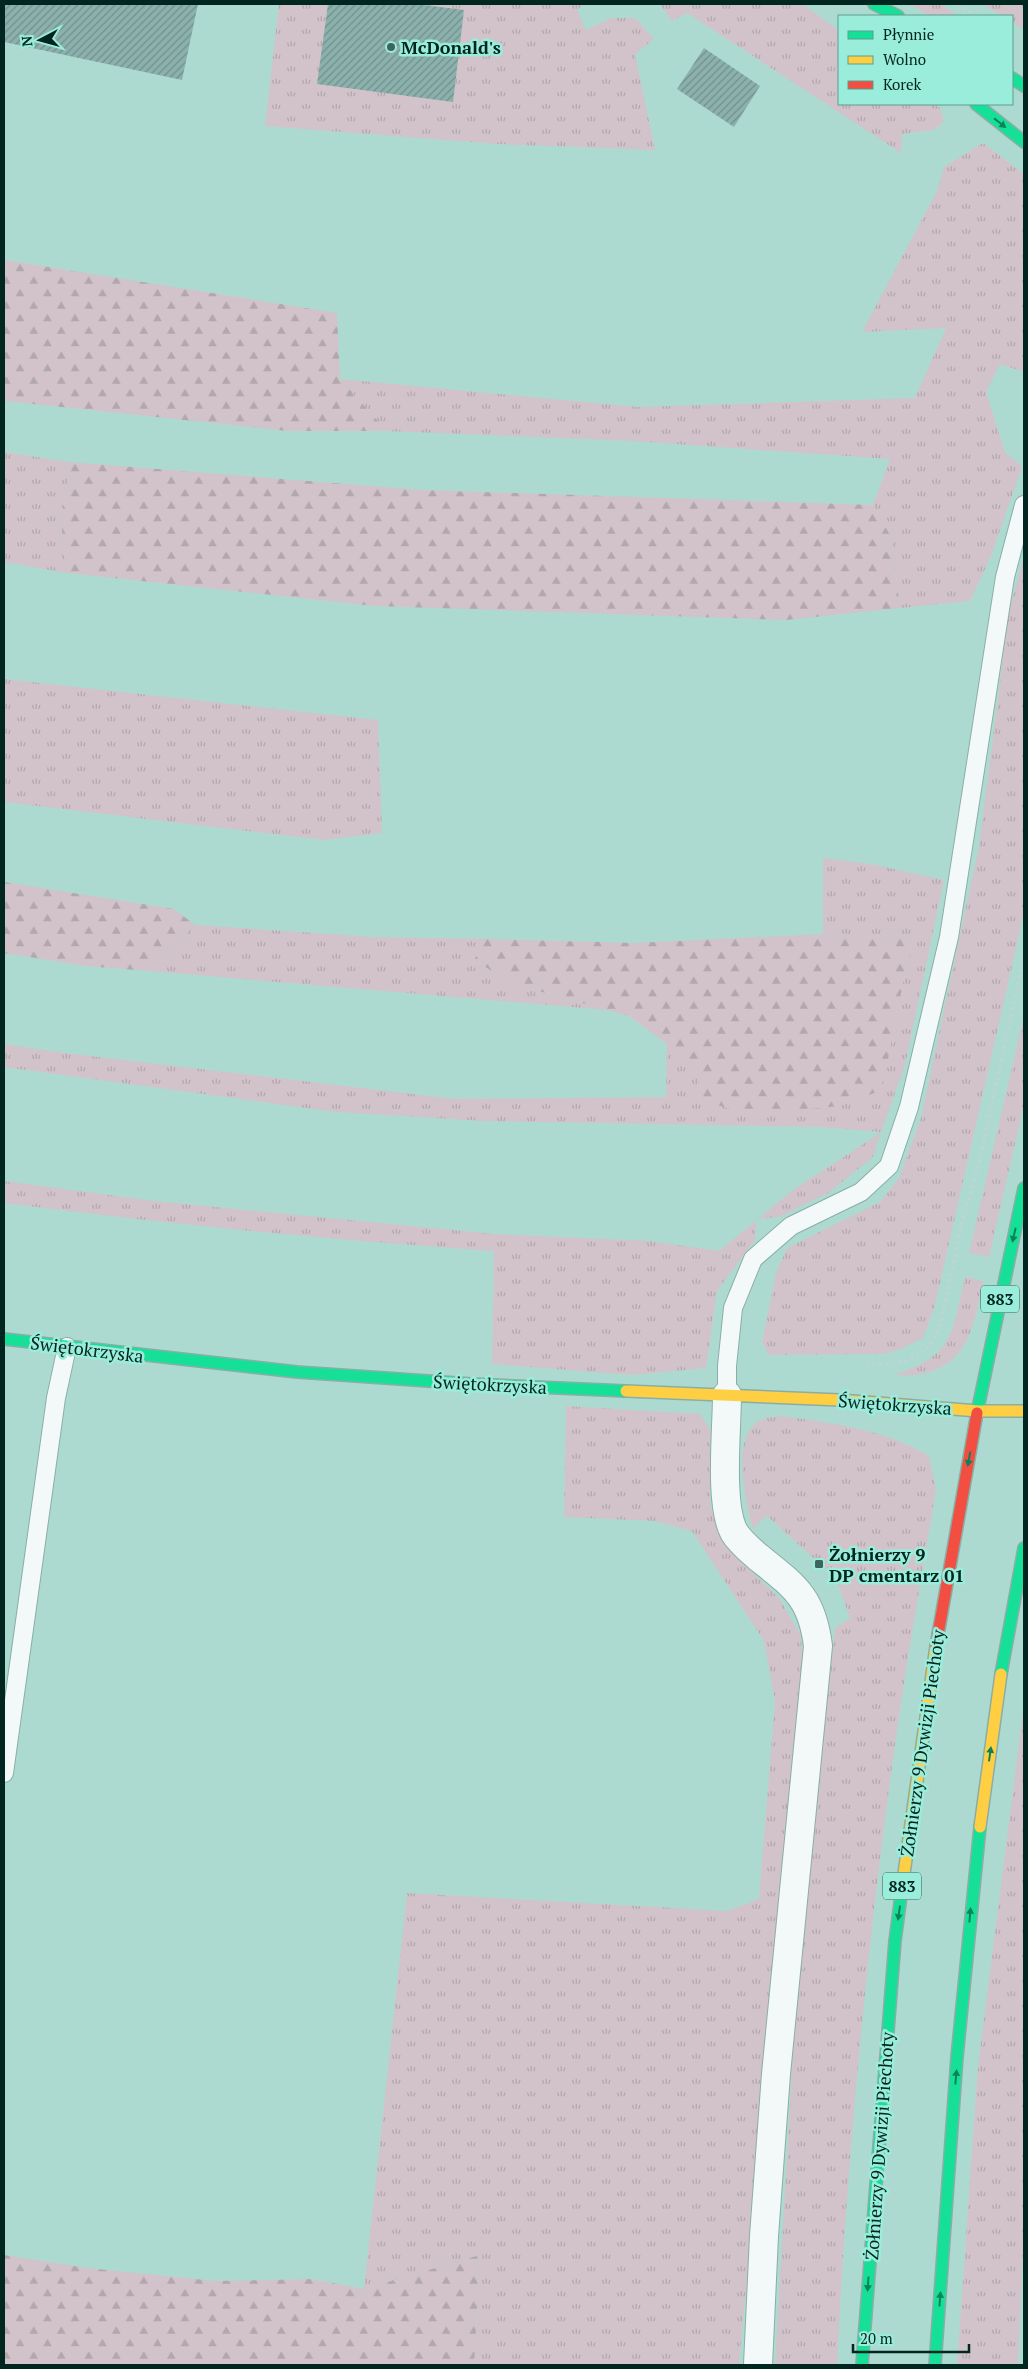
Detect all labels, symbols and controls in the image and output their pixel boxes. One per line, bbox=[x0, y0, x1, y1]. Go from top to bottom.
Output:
north arrow bbox=[15, 15, 65, 65]
legend bbox=[838, 15, 1013, 105]
text: Płynnie bbox=[883, 24, 934, 44]
text: N bbox=[17, 35, 37, 48]
place label: McDonald's bbox=[401, 35, 501, 59]
marker: McDonald's bbox=[385, 41, 397, 53]
text: Wolno bbox=[883, 49, 926, 69]
text: Korek bbox=[883, 74, 922, 94]
one-way arrow bbox=[993, 118, 1006, 129]
one-way arrow bbox=[1009, 1228, 1017, 1244]
road number: 883 bbox=[981, 1286, 1019, 1312]
street label: Świętokrzyska bbox=[29, 1330, 145, 1368]
street label: Świętokrzyska bbox=[433, 1369, 547, 1399]
street label: Świętokrzyska bbox=[837, 1388, 953, 1420]
one-way arrow bbox=[965, 1451, 973, 1467]
place label: Żołnierzy 9 DP cmentarz 01 bbox=[829, 1542, 965, 1587]
marker: Żołnierzy 9 DP cmentarz 01 bbox=[813, 1558, 825, 1570]
street label: Żołnierzy 9 Dywizji Piechoty bbox=[894, 1627, 950, 1858]
one-way arrow bbox=[986, 1745, 994, 1761]
road number: 883 bbox=[883, 1872, 921, 1900]
one-way arrow bbox=[894, 1905, 902, 1921]
one-way arrow bbox=[966, 1906, 974, 1922]
street label: Żołnierzy 9 Dywizji Piechoty bbox=[859, 2030, 899, 2261]
one-way arrow bbox=[953, 2068, 961, 2084]
one-way arrow bbox=[864, 2277, 872, 2293]
one-way arrow bbox=[936, 2291, 944, 2307]
scale bar bbox=[853, 2322, 969, 2354]
text: 20 m bbox=[860, 2328, 893, 2348]

